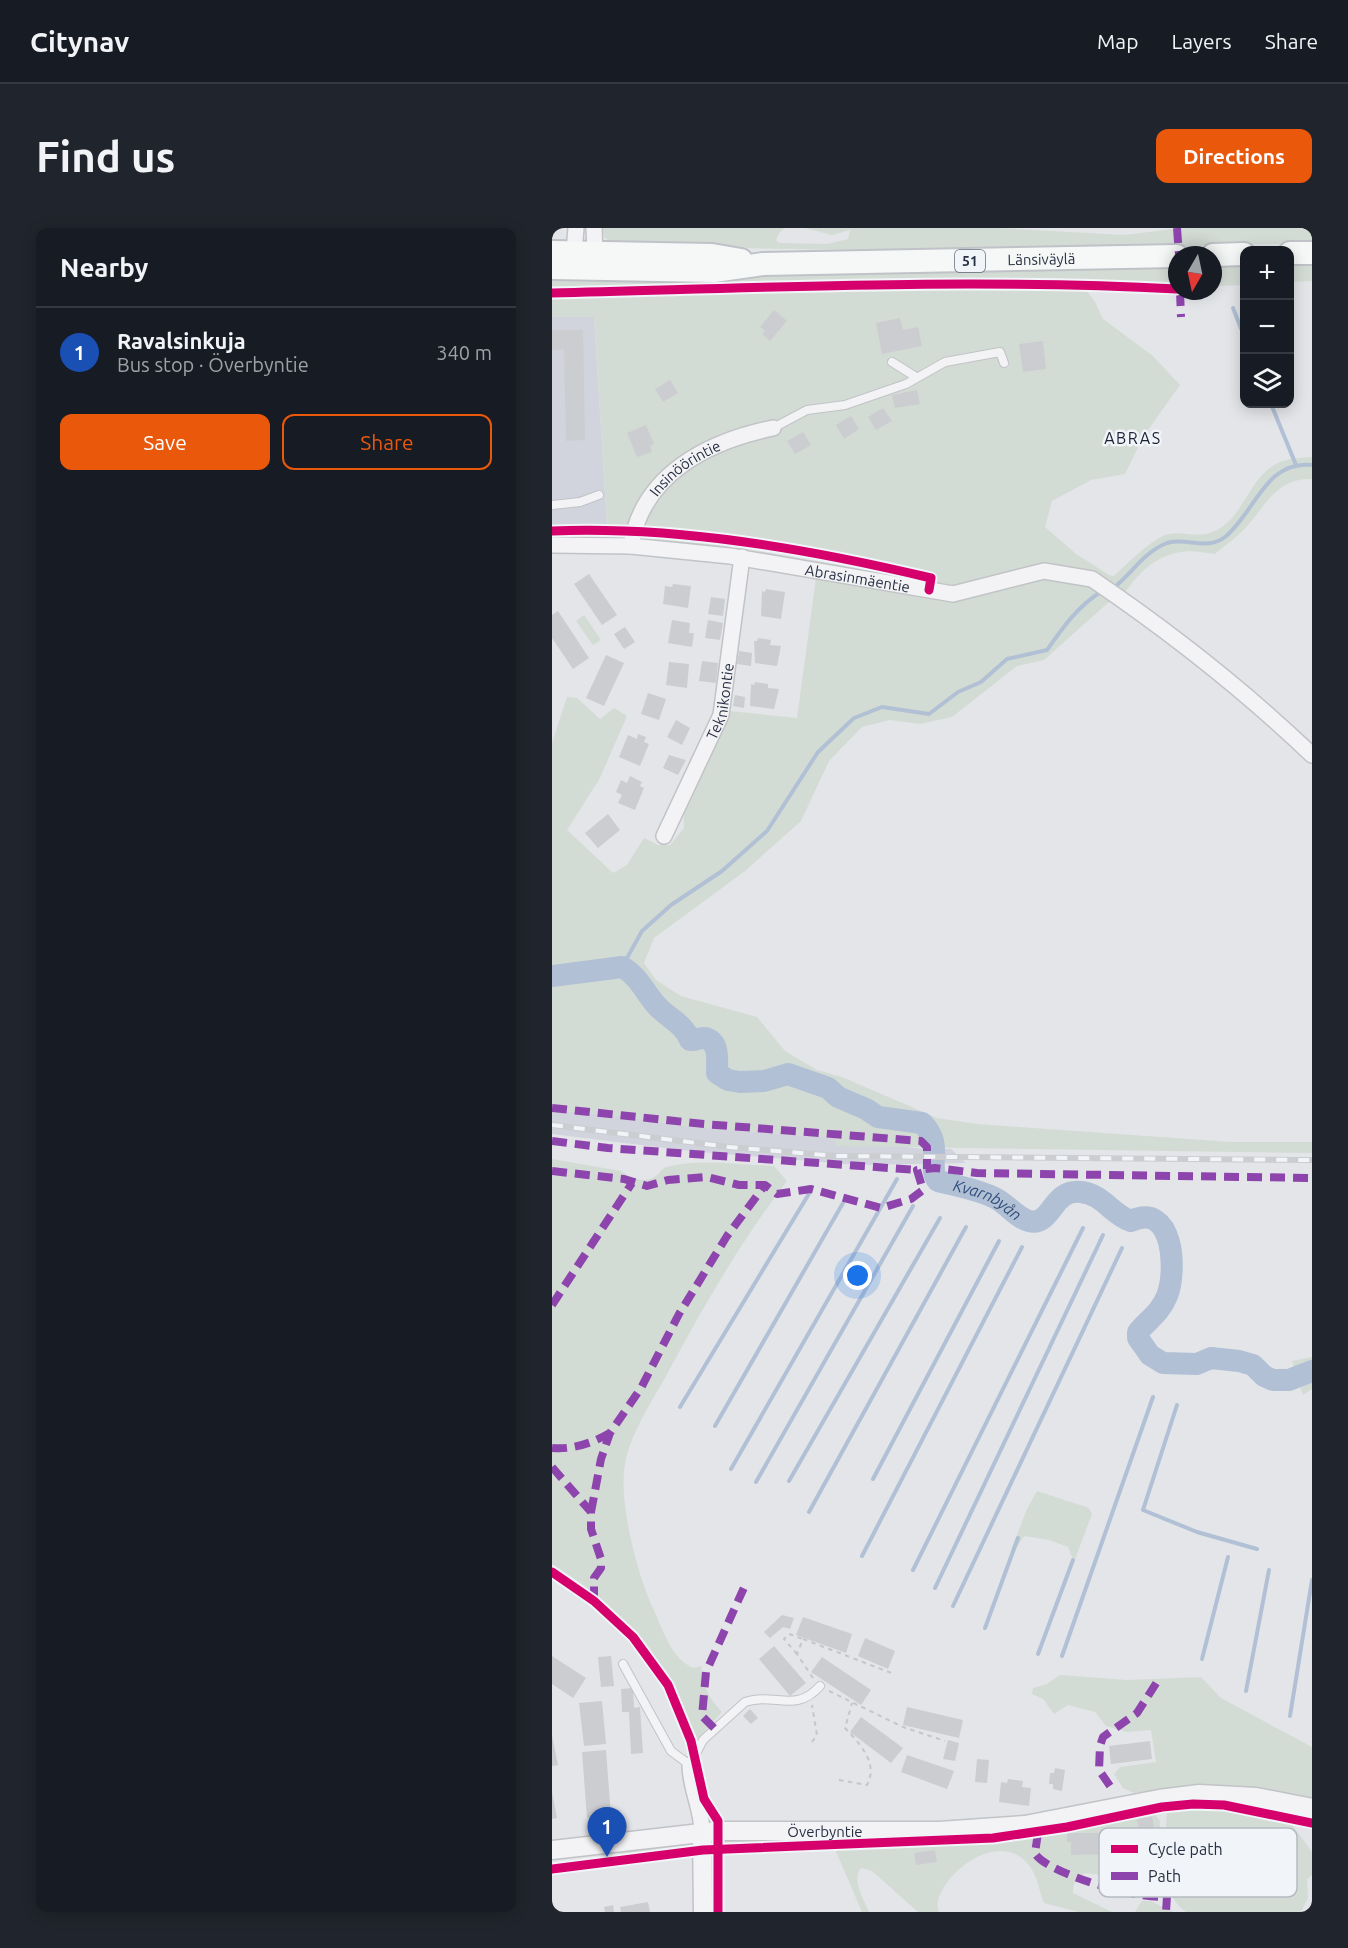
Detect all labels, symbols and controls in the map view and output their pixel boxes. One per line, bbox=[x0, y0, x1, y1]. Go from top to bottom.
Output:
text: Citynav bbox=[30, 26, 129, 57]
text: Map bbox=[1097, 29, 1138, 53]
text: Layers bbox=[1171, 29, 1232, 53]
text: Share bbox=[1265, 29, 1318, 53]
button: Directions bbox=[1156, 129, 1312, 183]
text: Find us bbox=[36, 133, 175, 180]
north arrow bbox=[1168, 246, 1222, 300]
map controls bbox=[1240, 246, 1294, 408]
button: + bbox=[1240, 246, 1294, 300]
street label: Länsiväylä bbox=[1007, 249, 1076, 268]
road number: 51 bbox=[955, 250, 985, 272]
text: Nearby bbox=[60, 253, 148, 282]
button: − bbox=[1240, 300, 1294, 354]
text: Ravalsinkuja bbox=[117, 328, 246, 353]
text: 1 bbox=[74, 341, 85, 364]
text: 340 m bbox=[436, 341, 492, 364]
text: Bus stop · Överbyntie bbox=[117, 353, 309, 376]
button: layers bbox=[1240, 354, 1294, 408]
button: Save bbox=[60, 414, 270, 470]
button: Share bbox=[282, 414, 492, 470]
district label: ABRAS bbox=[1104, 429, 1162, 447]
street label: Insinöörintie bbox=[646, 436, 723, 499]
street label: Abrasinmäentie bbox=[804, 560, 911, 595]
street label: Teknikontie bbox=[702, 662, 736, 742]
water label: Kvarnbyån bbox=[952, 1176, 1025, 1224]
your location bbox=[843, 1261, 872, 1290]
pin: 1 bbox=[588, 1808, 626, 1857]
street label: Överbyntie bbox=[787, 1823, 863, 1840]
legend bbox=[1099, 1828, 1297, 1897]
text: Cycle path bbox=[1148, 1840, 1223, 1858]
text: Path bbox=[1148, 1867, 1181, 1885]

